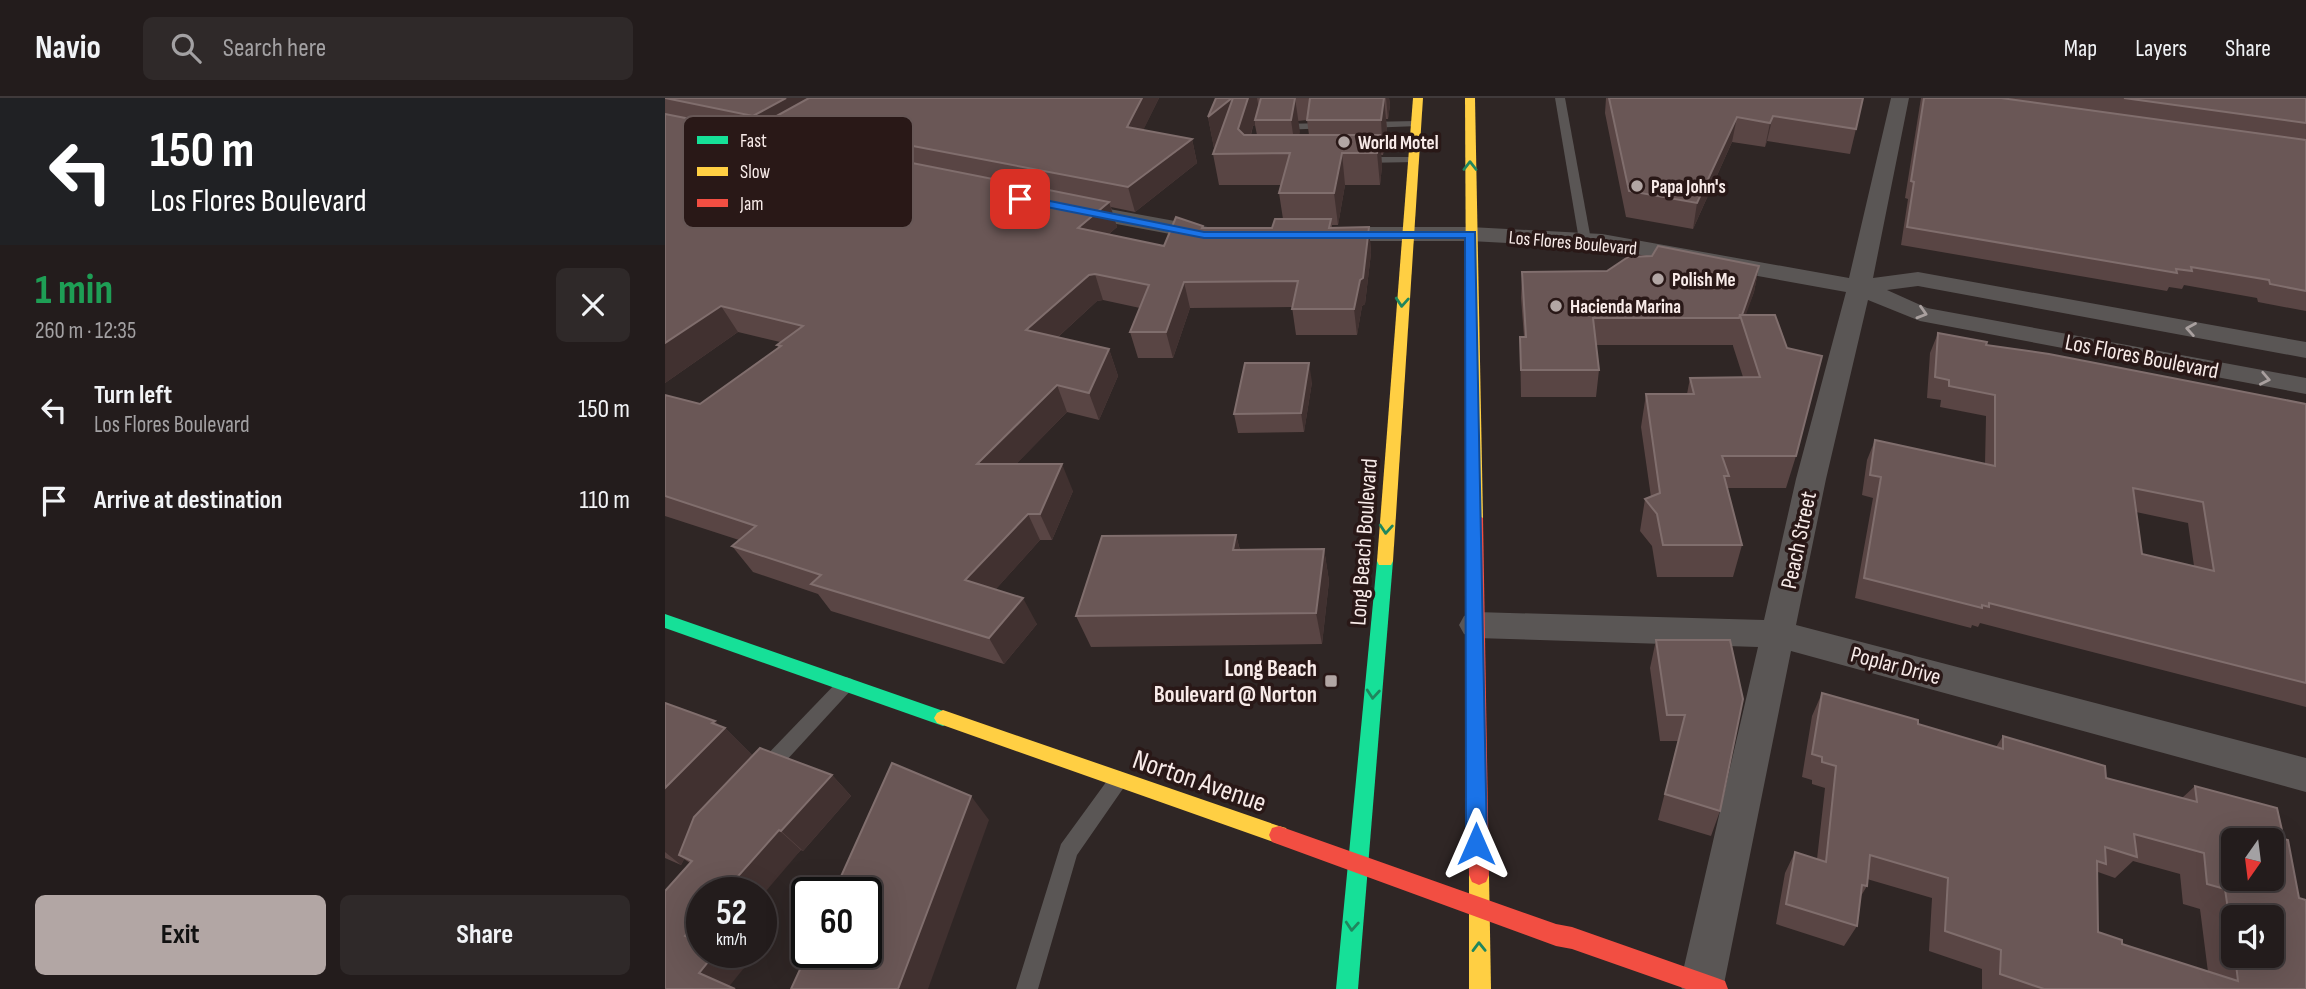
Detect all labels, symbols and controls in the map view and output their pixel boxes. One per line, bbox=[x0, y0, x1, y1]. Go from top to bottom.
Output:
search box bbox=[143, 17, 633, 80]
text: Navio bbox=[35, 28, 101, 68]
icon: search bbox=[167, 29, 205, 67]
text: Search here bbox=[223, 33, 326, 64]
text: Map bbox=[2064, 34, 2097, 63]
text: Layers bbox=[2135, 34, 2187, 63]
text: Share bbox=[2225, 34, 2271, 63]
legend bbox=[683, 116, 913, 228]
text: 150 m bbox=[150, 122, 254, 181]
icon: left bbox=[35, 126, 126, 217]
text: Fast bbox=[740, 130, 767, 153]
place label: World Motel bbox=[1358, 132, 1439, 155]
marker: World Motel bbox=[1336, 134, 1352, 150]
one-way arrow bbox=[1462, 160, 1478, 171]
text: Slow bbox=[740, 161, 770, 184]
pin bbox=[990, 169, 1050, 229]
place label: Papa John's bbox=[1651, 176, 1726, 199]
marker: Papa John's bbox=[1629, 178, 1645, 194]
icon: arrive bbox=[1001, 180, 1039, 218]
text: Los Flores Boulevard bbox=[150, 182, 367, 221]
text: Jam bbox=[739, 193, 763, 216]
street label: Los Flores Boulevard bbox=[1508, 226, 1638, 261]
text: 1 min bbox=[35, 265, 113, 316]
button: close bbox=[556, 268, 630, 342]
place label: Polish Me bbox=[1672, 269, 1736, 292]
marker: Polish Me bbox=[1650, 271, 1666, 287]
place label: Hacienda Marina bbox=[1570, 296, 1681, 319]
one-way arrow bbox=[1395, 297, 1410, 308]
marker: Hacienda Marina bbox=[1548, 298, 1564, 314]
one-way arrow bbox=[1915, 305, 1927, 320]
text: 260 m · 12:35 bbox=[35, 317, 136, 345]
one-way arrow bbox=[2185, 322, 2197, 337]
street label: Los Flores Boulevard bbox=[2063, 328, 2221, 386]
one-way arrow bbox=[2259, 370, 2271, 385]
text: Turn left bbox=[94, 380, 172, 411]
icon: left bbox=[35, 391, 73, 429]
text: 150 m bbox=[578, 394, 630, 425]
text: Los Flores Boulevard bbox=[94, 411, 250, 439]
street label: Long Beach Boulevard bbox=[1344, 458, 1384, 627]
icon: arrive bbox=[35, 482, 73, 520]
text: Arrive at destination bbox=[94, 485, 282, 516]
text: 110 m bbox=[579, 485, 630, 516]
street label: Peach Street bbox=[1775, 489, 1823, 592]
one-way arrow bbox=[1379, 524, 1394, 535]
street label: Poplar Drive bbox=[1848, 640, 1944, 691]
place label: Long Beach Boulevard @ Norton bbox=[1154, 655, 1317, 709]
marker: Long Beach Boulevard @ Norton bbox=[1323, 673, 1339, 689]
one-way arrow bbox=[1366, 688, 1381, 700]
street label: Norton Avenue bbox=[1128, 743, 1271, 820]
position arrow bbox=[1439, 807, 1513, 881]
north arrow bbox=[2221, 828, 2284, 891]
map controls bbox=[2221, 828, 2284, 968]
speed limit sign: 60 bbox=[791, 877, 882, 968]
text: 52 bbox=[716, 892, 747, 935]
button: Exit bbox=[35, 895, 326, 975]
button: Share bbox=[340, 895, 630, 975]
button: sound bbox=[2221, 905, 2284, 968]
one-way arrow bbox=[1345, 921, 1360, 932]
text: km/h bbox=[716, 929, 747, 950]
one-way arrow bbox=[1471, 942, 1487, 952]

